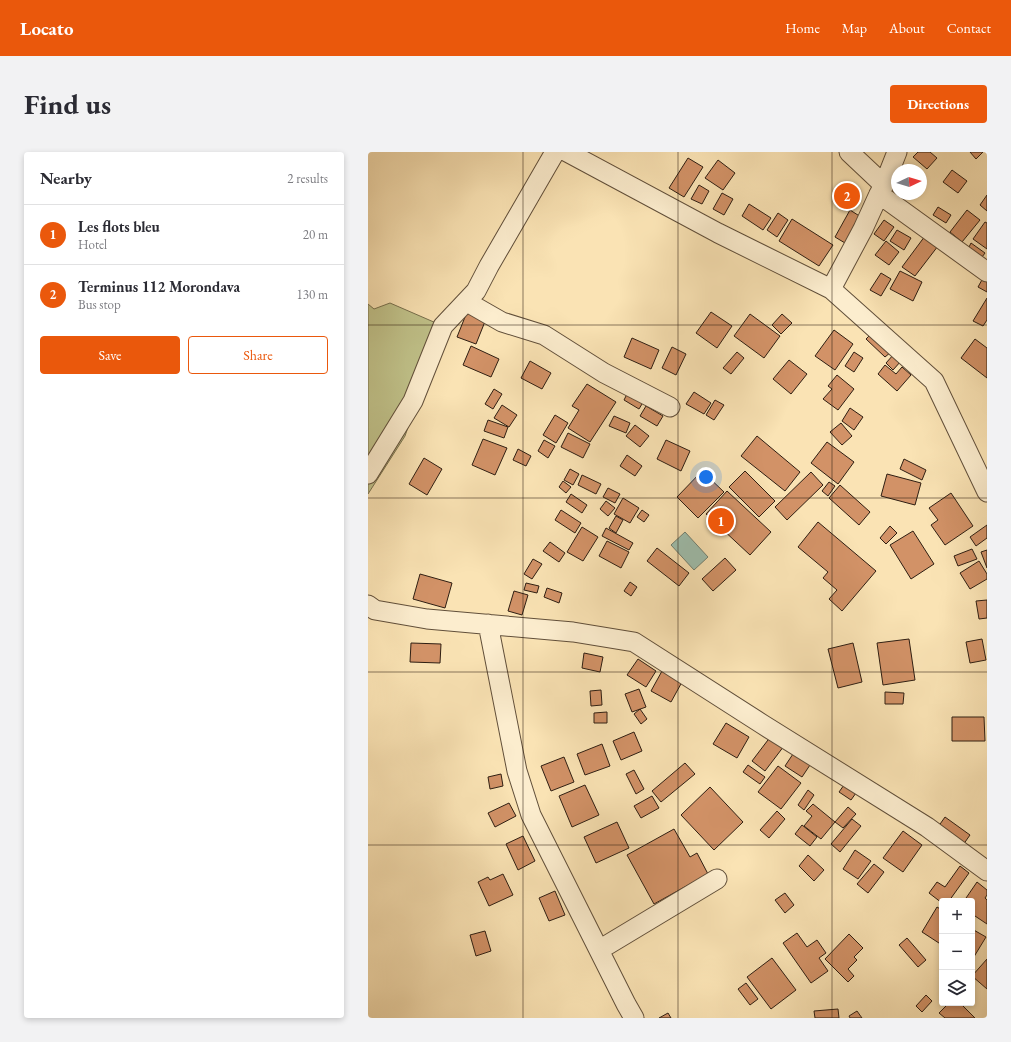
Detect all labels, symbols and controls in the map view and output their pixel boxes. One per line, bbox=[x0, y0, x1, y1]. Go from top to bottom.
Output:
text: Locato bbox=[20, 16, 74, 41]
text: Home bbox=[785, 19, 820, 37]
text: Map bbox=[842, 19, 867, 37]
text: About bbox=[889, 19, 925, 37]
text: Contact bbox=[947, 19, 991, 37]
button: Directions bbox=[890, 85, 987, 123]
text: Find us bbox=[24, 86, 111, 122]
north arrow bbox=[891, 164, 927, 200]
text: Nearby bbox=[40, 167, 92, 189]
text: 2 results bbox=[287, 170, 328, 187]
pin: 2 bbox=[834, 181, 860, 211]
text: Les flots bleu bbox=[78, 217, 160, 236]
text: 1 bbox=[50, 226, 56, 243]
text: 20 m bbox=[303, 226, 328, 243]
text: Hotel bbox=[78, 236, 107, 253]
text: Terminus 112 Morondava bbox=[78, 277, 240, 296]
text: 2 bbox=[50, 286, 56, 303]
text: 130 m bbox=[297, 286, 328, 303]
text: Bus stop bbox=[78, 296, 121, 313]
button: Save bbox=[40, 336, 180, 374]
button: Share bbox=[188, 336, 328, 374]
your location bbox=[696, 467, 716, 487]
pin: 1 bbox=[708, 506, 734, 536]
map controls bbox=[939, 898, 975, 1006]
button: + bbox=[939, 898, 975, 934]
button: − bbox=[939, 934, 975, 970]
button: layers bbox=[939, 970, 975, 1006]

